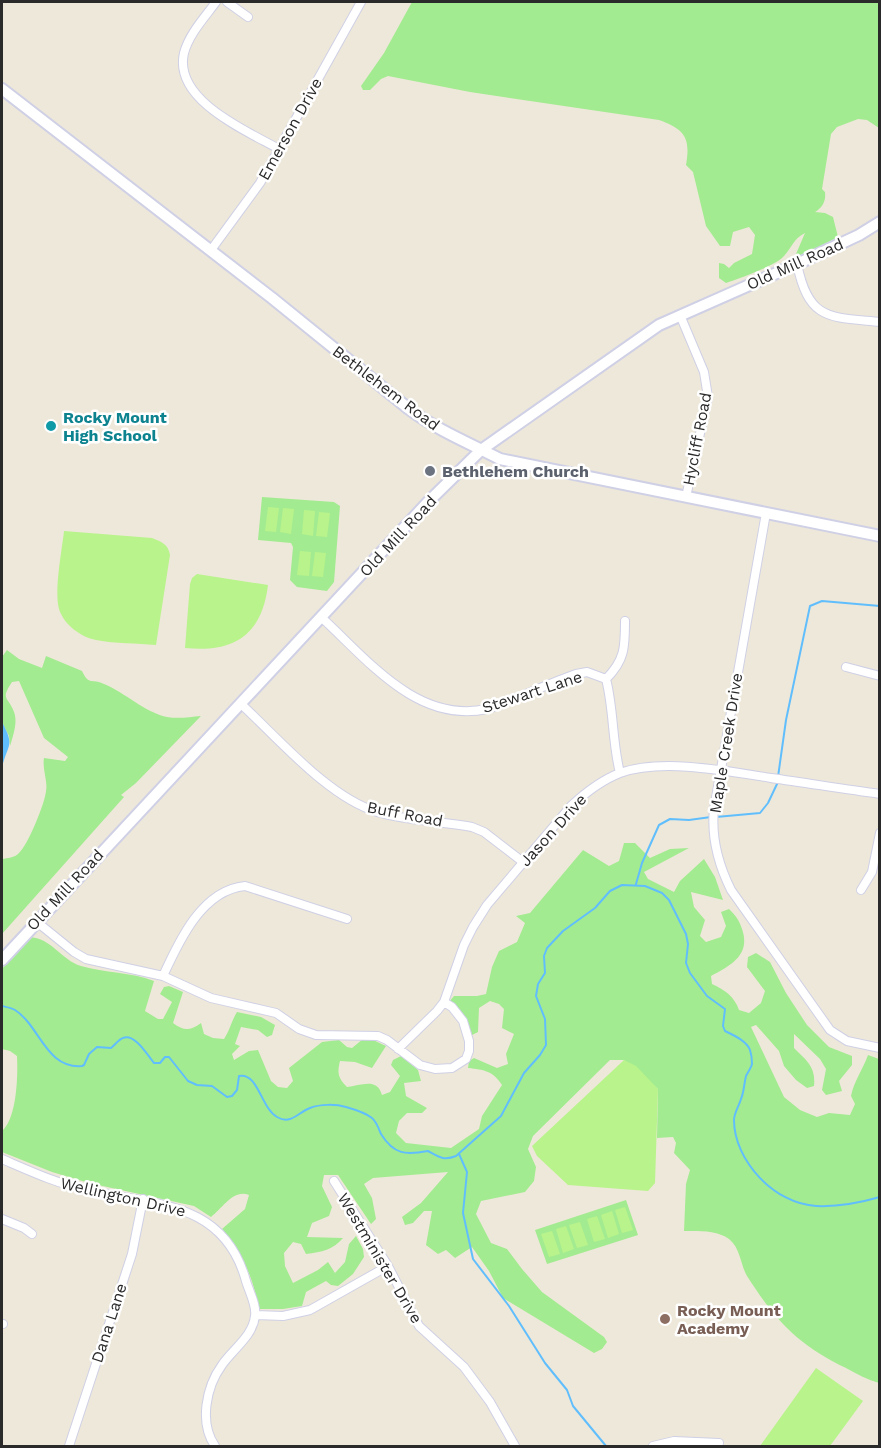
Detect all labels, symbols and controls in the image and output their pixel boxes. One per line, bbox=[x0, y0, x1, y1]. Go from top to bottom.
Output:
street label: Emerson Drive bbox=[254, 75, 326, 183]
street label: Old Mill Road bbox=[744, 234, 846, 294]
street label: Bethlehem Road bbox=[329, 342, 443, 434]
street label: Hycliff Road bbox=[679, 391, 715, 487]
place label: Rocky Mount High School bbox=[63, 408, 167, 445]
marker: Rocky Mount High School bbox=[44, 419, 58, 433]
place label: Bethlehem Church bbox=[442, 462, 589, 481]
marker: Bethlehem Church bbox=[423, 464, 437, 478]
street label: Old Mill Road bbox=[356, 491, 440, 581]
street label: Stewart Lane bbox=[479, 667, 585, 717]
street label: Maple Creek Drive bbox=[706, 671, 746, 815]
street label: Jason Drive bbox=[515, 790, 591, 870]
street label: Buff Road bbox=[366, 797, 444, 831]
street label: Old Mill Road bbox=[23, 845, 107, 935]
street label: Wellington Drive bbox=[59, 1173, 187, 1221]
street label: Westminister Drive bbox=[334, 1189, 426, 1327]
street label: Dana Lane bbox=[87, 1281, 131, 1365]
place label: Rocky Mount Academy bbox=[677, 1301, 781, 1338]
marker: Rocky Mount Academy bbox=[658, 1312, 672, 1326]

